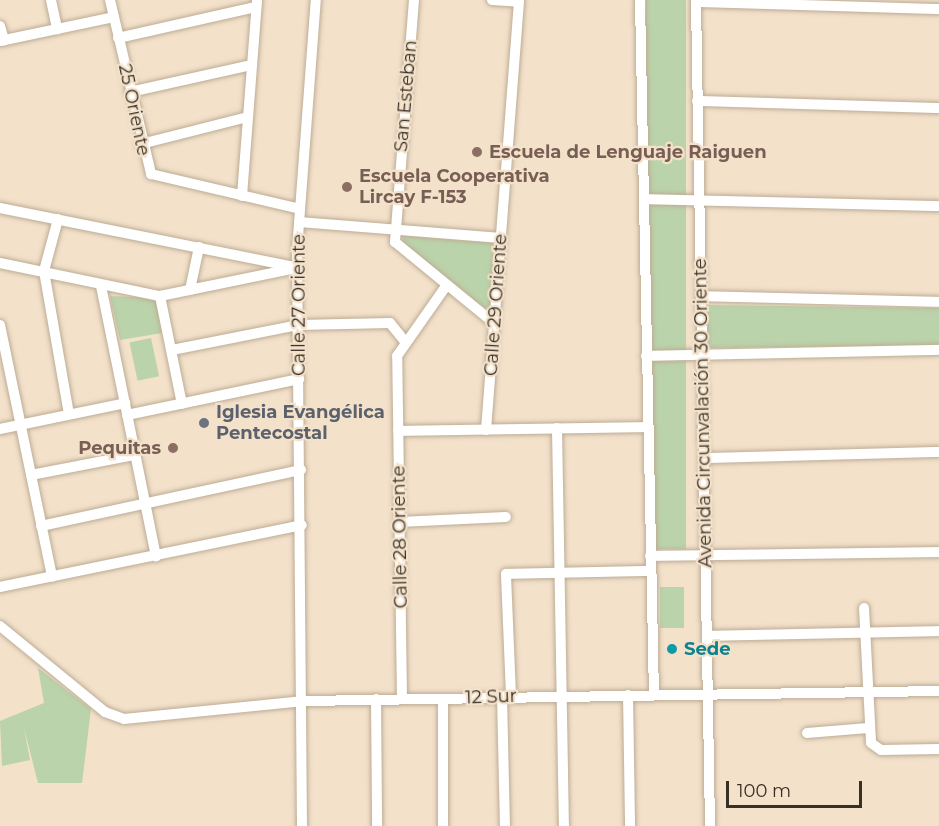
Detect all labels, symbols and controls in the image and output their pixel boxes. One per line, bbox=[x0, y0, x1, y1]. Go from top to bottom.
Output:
street label: San Esteban bbox=[390, 39, 422, 153]
street label: 25 Oriente bbox=[114, 62, 154, 158]
place label: Escuela de Lenguaje Raiguen bbox=[489, 141, 767, 163]
marker: Escuela de Lenguaje Raiguen bbox=[470, 145, 484, 159]
place label: Escuela Cooperativa Lircay F-153 bbox=[359, 166, 549, 208]
marker: Escuela Cooperativa Lircay F-153 bbox=[340, 180, 354, 194]
street label: Calle 29 Oriente bbox=[480, 233, 512, 377]
street label: Calle 27 Oriente bbox=[288, 234, 310, 376]
street label: Avenida Circunvalación 30 Oriente bbox=[690, 258, 716, 568]
place label: Iglesia Evangélica Pentecostal bbox=[216, 402, 385, 444]
marker: Iglesia Evangélica Pentecostal bbox=[197, 416, 211, 430]
place label: Pequitas bbox=[78, 437, 161, 459]
marker: Pequitas bbox=[166, 441, 180, 455]
street label: Calle 28 Oriente bbox=[388, 465, 412, 609]
place label: Sede bbox=[684, 638, 731, 660]
marker: Sede bbox=[665, 642, 679, 656]
street label: 12 Sur bbox=[465, 685, 517, 709]
scale bar bbox=[729, 769, 866, 807]
text: 100 m bbox=[737, 780, 791, 802]

